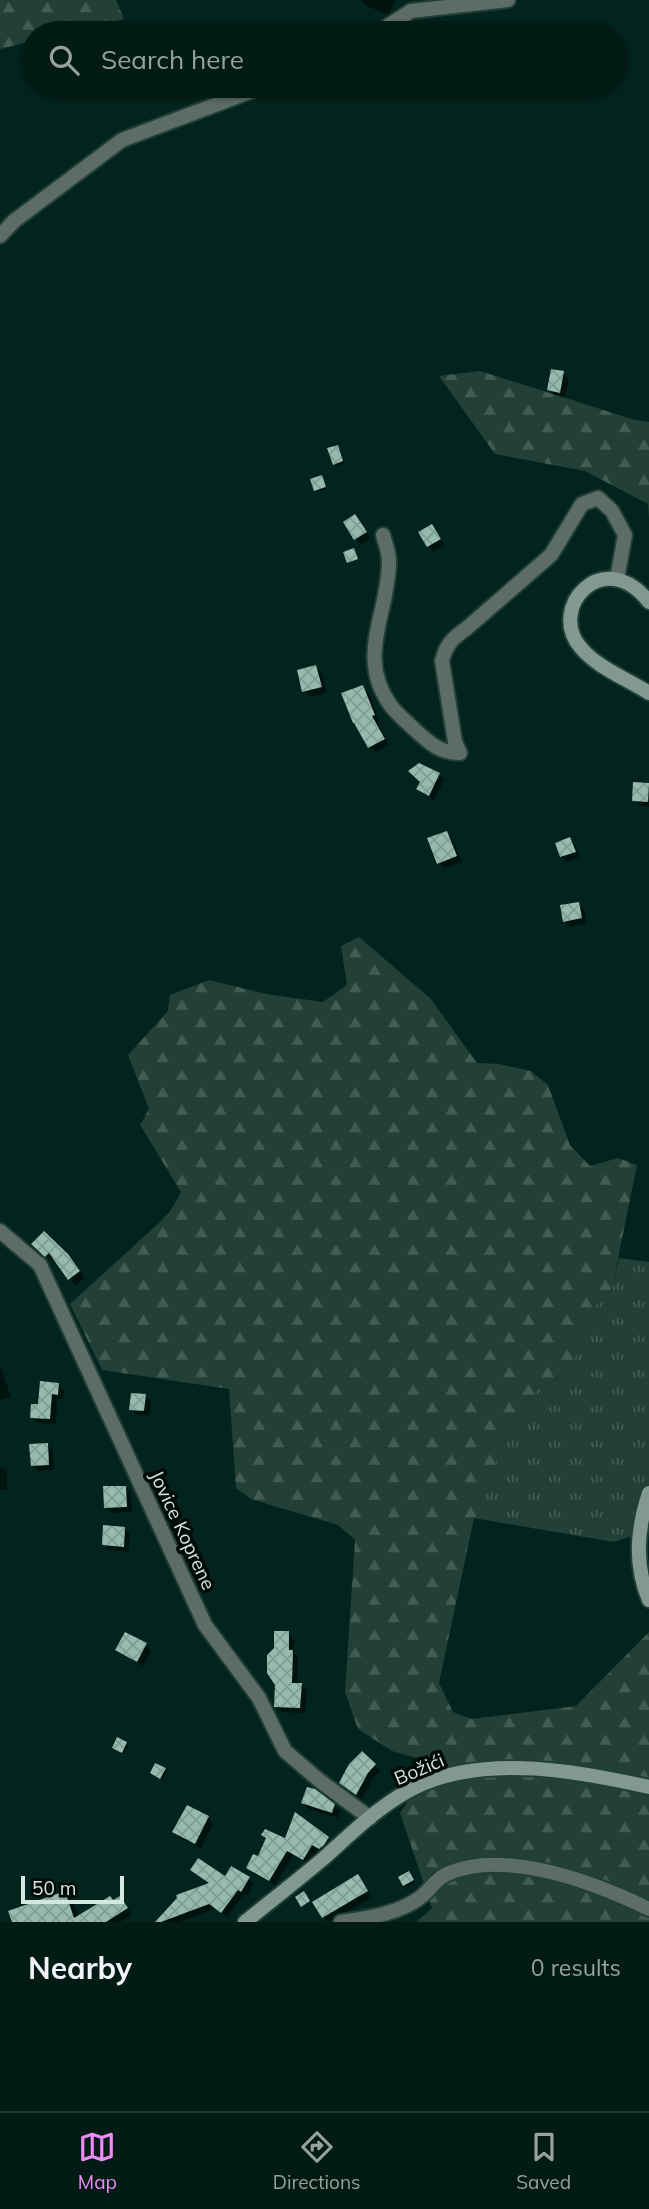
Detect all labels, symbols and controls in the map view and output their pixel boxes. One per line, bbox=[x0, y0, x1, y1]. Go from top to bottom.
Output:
search box bbox=[21, 21, 628, 98]
icon: search bbox=[45, 41, 83, 79]
text: Search here bbox=[101, 43, 244, 76]
street label: Jovice Koprene bbox=[145, 1467, 221, 1593]
street label: Božići bbox=[390, 1748, 448, 1790]
scale bar bbox=[21, 1873, 124, 1905]
text: 50 m bbox=[32, 1876, 76, 1900]
text: Nearby bbox=[28, 1949, 132, 1987]
text: 0 results bbox=[531, 1953, 621, 1982]
tab: Map bbox=[78, 2128, 117, 2194]
tab: Directions bbox=[273, 2128, 361, 2194]
tab: Saved bbox=[516, 2128, 571, 2194]

